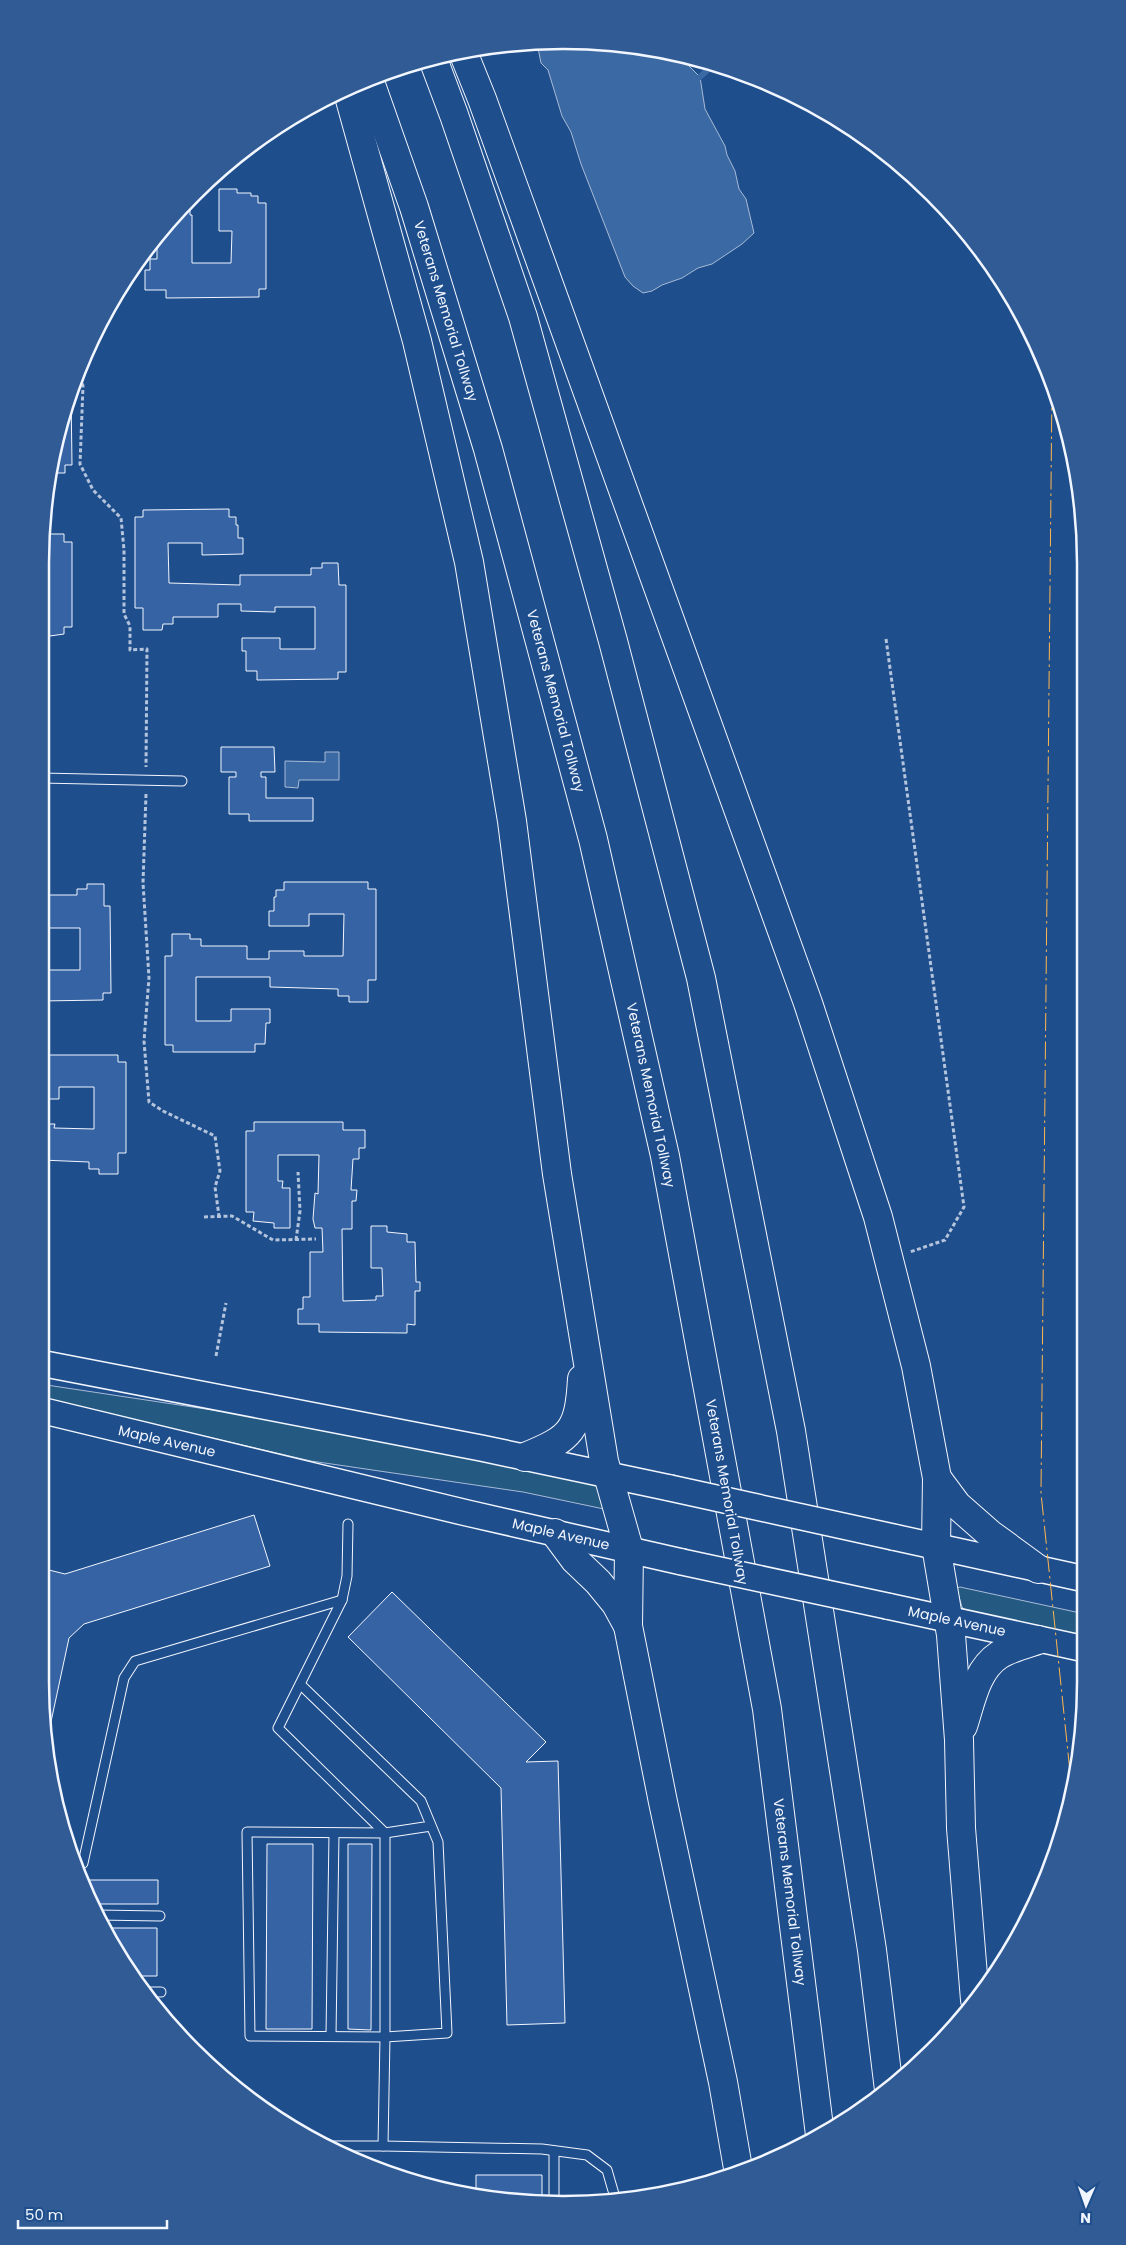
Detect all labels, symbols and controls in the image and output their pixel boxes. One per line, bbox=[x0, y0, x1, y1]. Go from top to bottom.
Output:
street label: Veterans Memorial Tollway bbox=[409, 218, 483, 404]
street label: Veterans Memorial Tollway bbox=[522, 607, 590, 795]
street label: Veterans Memorial Tollway bbox=[622, 1001, 680, 1189]
street label: Veterans Memorial Tollway bbox=[701, 1398, 753, 1587]
street label: Maple Avenue bbox=[116, 1420, 218, 1462]
street label: Maple Avenue bbox=[510, 1513, 612, 1555]
street label: Maple Avenue bbox=[906, 1601, 1008, 1641]
street label: Veterans Memorial Tollway bbox=[769, 1797, 811, 1987]
north arrow bbox=[1061, 2180, 1111, 2230]
scale bar bbox=[18, 2198, 166, 2230]
text: 50 m bbox=[25, 2204, 63, 2225]
text: N bbox=[1080, 2208, 1091, 2228]

